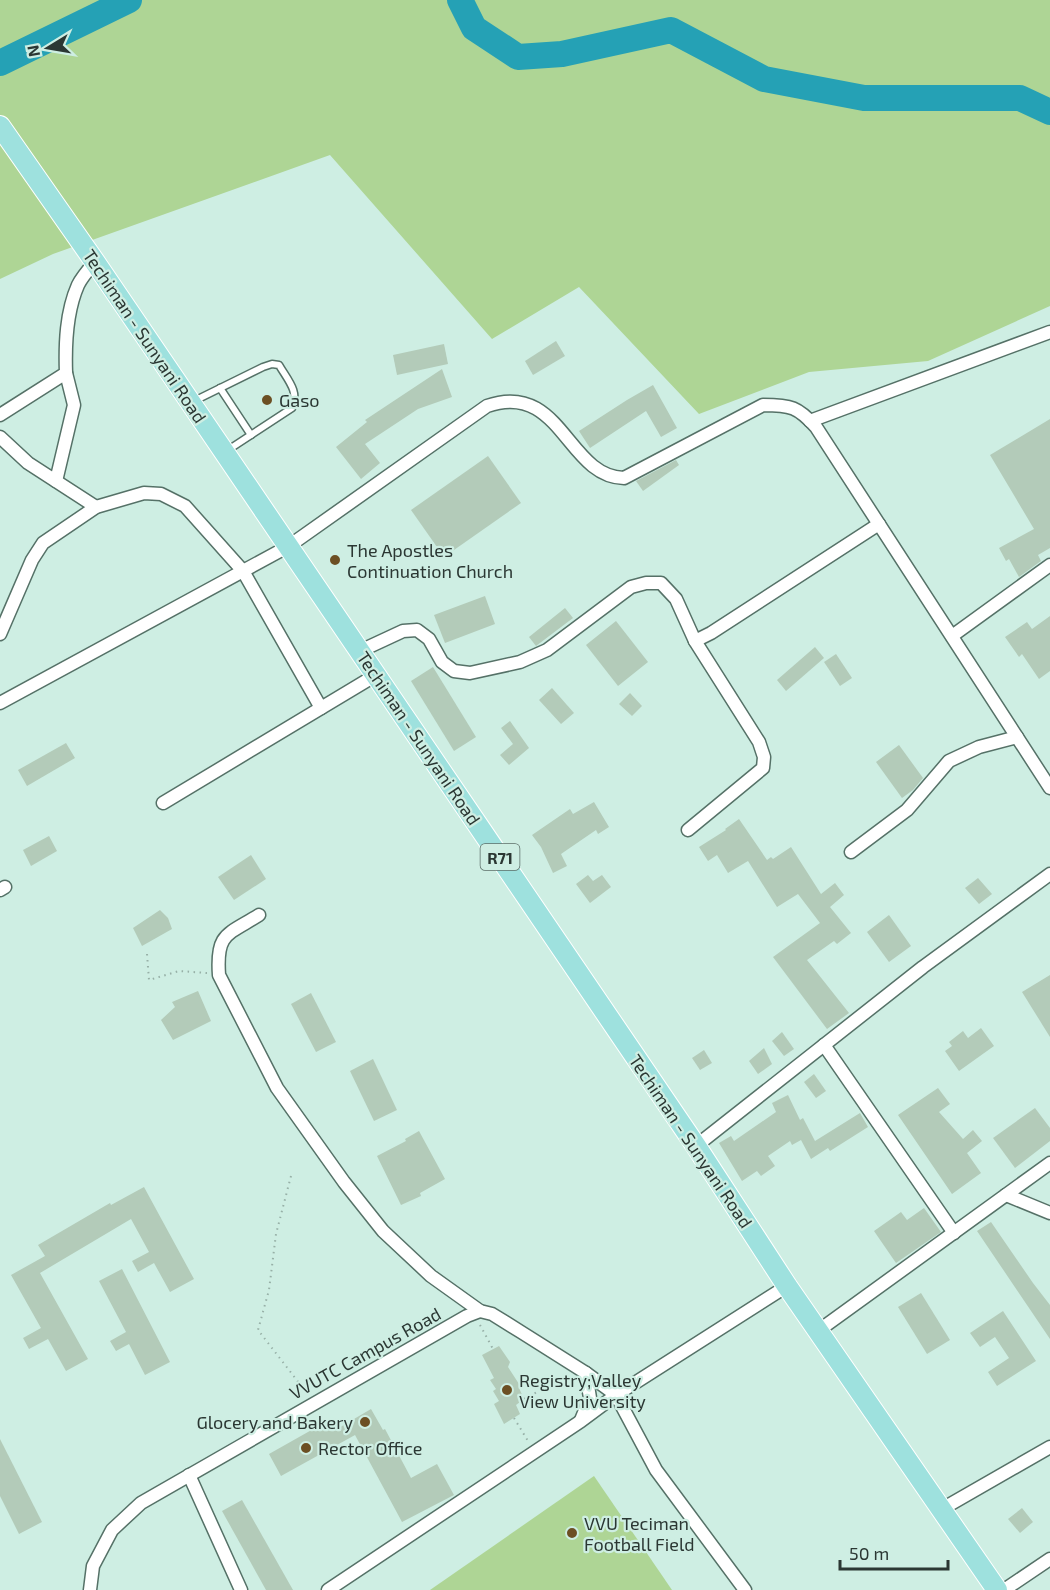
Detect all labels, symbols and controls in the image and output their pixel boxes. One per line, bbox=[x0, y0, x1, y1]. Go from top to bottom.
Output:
north arrow bbox=[18, 18, 78, 78]
text: N bbox=[22, 43, 43, 58]
street label: Techiman - Sunyani Road bbox=[79, 245, 211, 427]
place label: Gaso bbox=[279, 389, 320, 411]
marker: Gaso bbox=[260, 393, 274, 407]
place label: The Apostles Continuation Church bbox=[347, 539, 513, 582]
marker: The Apostles Continuation Church bbox=[328, 553, 342, 567]
street label: Techiman - Sunyani Road bbox=[353, 647, 485, 829]
road number: R71 bbox=[480, 844, 520, 870]
street label: Techiman - Sunyani Road bbox=[625, 1050, 757, 1232]
street label: VVUTC Campus Road bbox=[285, 1302, 445, 1404]
place label: Registry;Valley View University bbox=[519, 1369, 646, 1412]
marker: Registry;Valley View University bbox=[500, 1383, 514, 1397]
place label: Glocery and Bakery bbox=[196, 1411, 353, 1433]
marker: Glocery and Bakery bbox=[358, 1415, 372, 1429]
place label: Rector Office bbox=[318, 1437, 423, 1459]
marker: Rector Office bbox=[299, 1441, 313, 1455]
place label: VVU Teciman Football Field bbox=[584, 1512, 695, 1555]
marker: VVU Teciman Football Field bbox=[565, 1526, 579, 1540]
scale bar bbox=[840, 1533, 948, 1571]
text: 50 m bbox=[849, 1542, 889, 1564]

